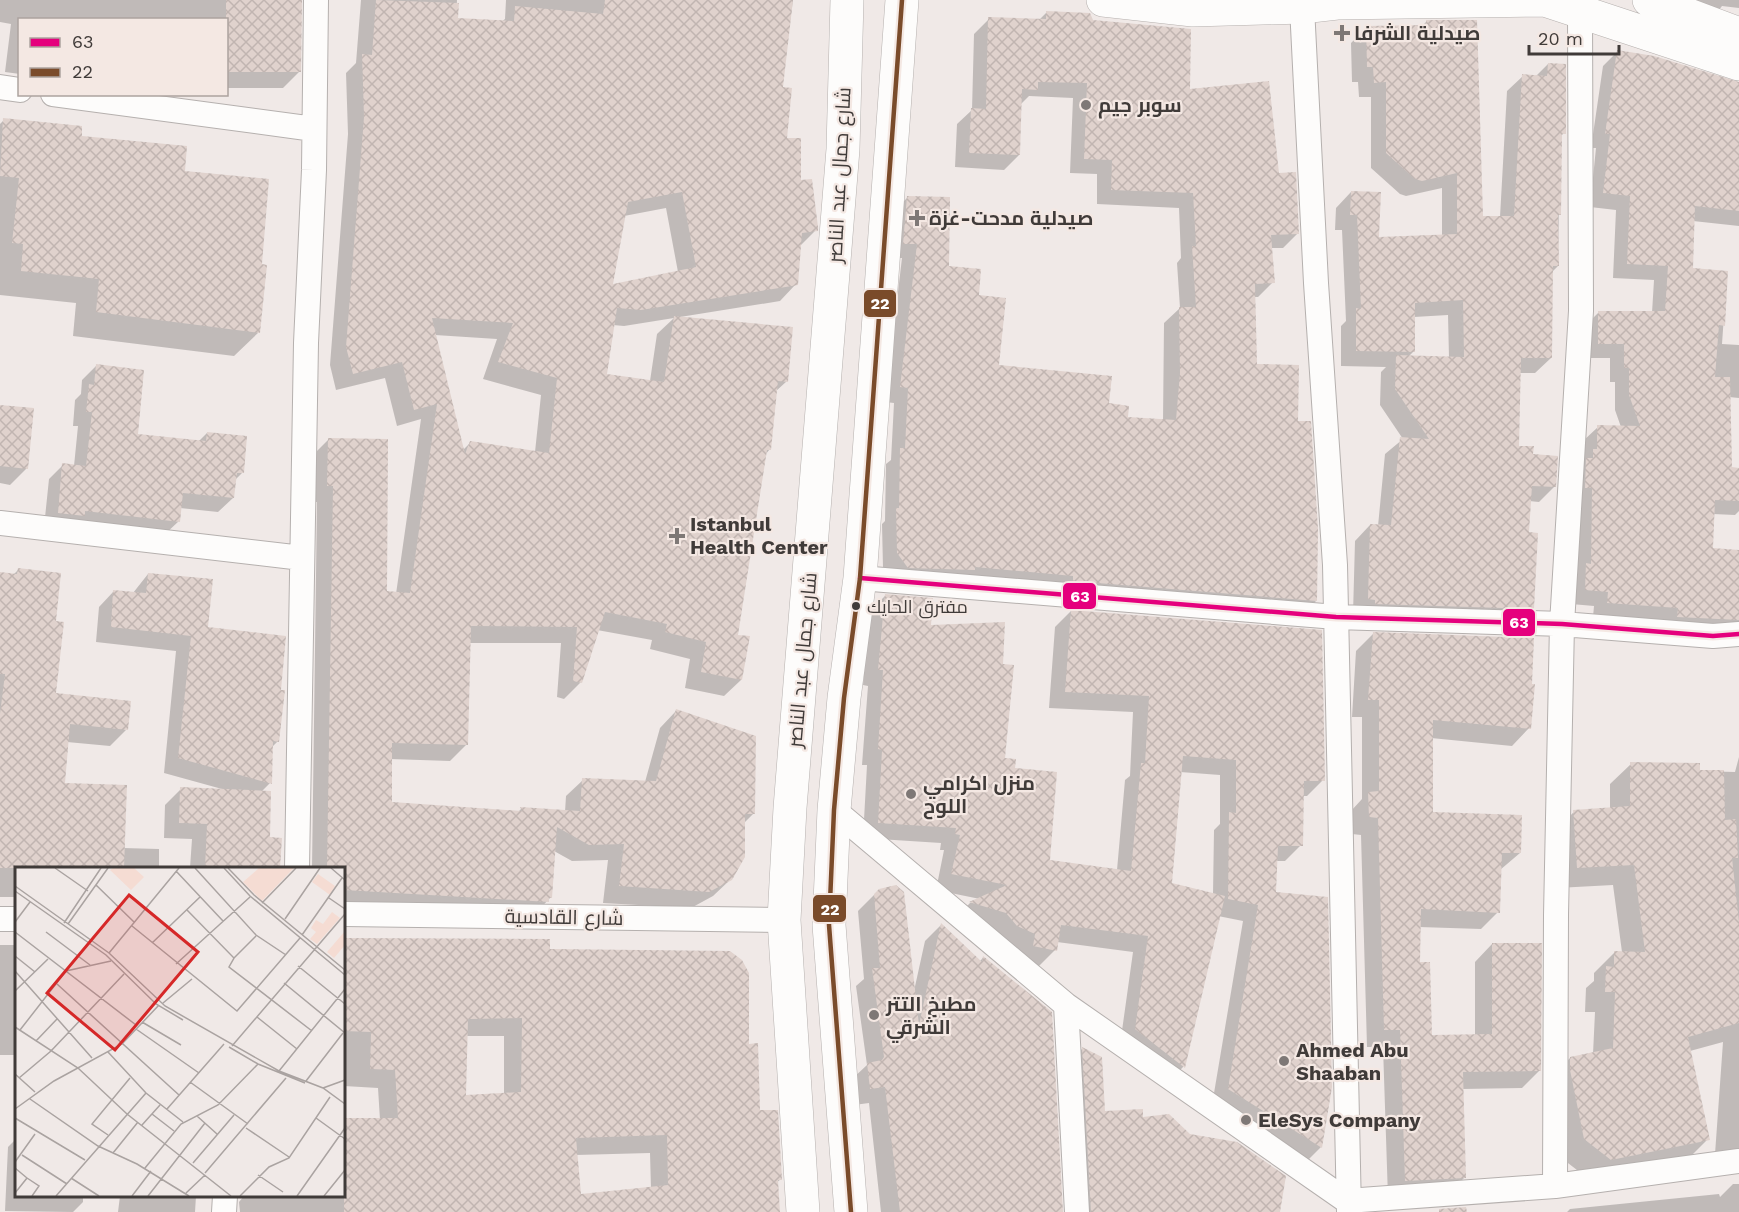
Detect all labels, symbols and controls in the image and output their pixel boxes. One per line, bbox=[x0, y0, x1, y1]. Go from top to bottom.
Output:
legend bbox=[18, 18, 228, 96]
scale bar bbox=[1529, 18, 1619, 56]
place label: صيدلية الشرفا bbox=[1354, 21, 1480, 45]
marker: صيدلية الشرفا bbox=[1335, 26, 1349, 40]
text: 20 m bbox=[1538, 28, 1583, 49]
text: 63 bbox=[72, 31, 93, 52]
text: 22 bbox=[72, 61, 93, 82]
street label: شارع جمال عبد الناصر bbox=[822, 87, 858, 265]
place label: سوبر جيم bbox=[1098, 93, 1182, 119]
marker: سوبر جيم bbox=[1079, 98, 1093, 112]
place label: صيدلية مدحت-غزة bbox=[929, 206, 1093, 230]
marker: صيدلية مدحت-غزة bbox=[910, 211, 924, 225]
line badge: 22 bbox=[863, 289, 897, 318]
text: 22 bbox=[870, 294, 890, 313]
place label: Istanbul Health Center bbox=[690, 512, 828, 559]
marker: Istanbul Health Center bbox=[668, 527, 686, 545]
street label: شارع جمال عبد الناصر bbox=[782, 571, 824, 750]
line badge: 63 bbox=[1062, 582, 1097, 610]
text: 63 bbox=[1070, 587, 1090, 606]
place label: مفترق الحايك bbox=[867, 596, 968, 619]
marker: مفترق الحايك bbox=[850, 600, 862, 612]
line badge: 63 bbox=[1502, 608, 1536, 637]
text: 63 bbox=[1509, 613, 1529, 632]
place label: منزل اكرامي اللوح bbox=[923, 771, 1035, 820]
marker: منزل اكرامي اللوح bbox=[904, 787, 918, 801]
inset map bbox=[15, 867, 345, 1197]
line badge: 22 bbox=[812, 894, 847, 923]
text: 22 bbox=[820, 900, 840, 919]
street label: شارع القادسية bbox=[504, 904, 624, 932]
place label: مطبخ التتر الشرقي bbox=[885, 992, 976, 1043]
marker: مطبخ التتر الشرقي bbox=[867, 1008, 881, 1022]
place label: Ahmed Abu Shaaban bbox=[1296, 1038, 1409, 1085]
marker: Ahmed Abu Shaaban bbox=[1277, 1054, 1291, 1068]
place label: EleSys Company bbox=[1258, 1108, 1421, 1132]
marker: EleSys Company bbox=[1239, 1113, 1253, 1127]

